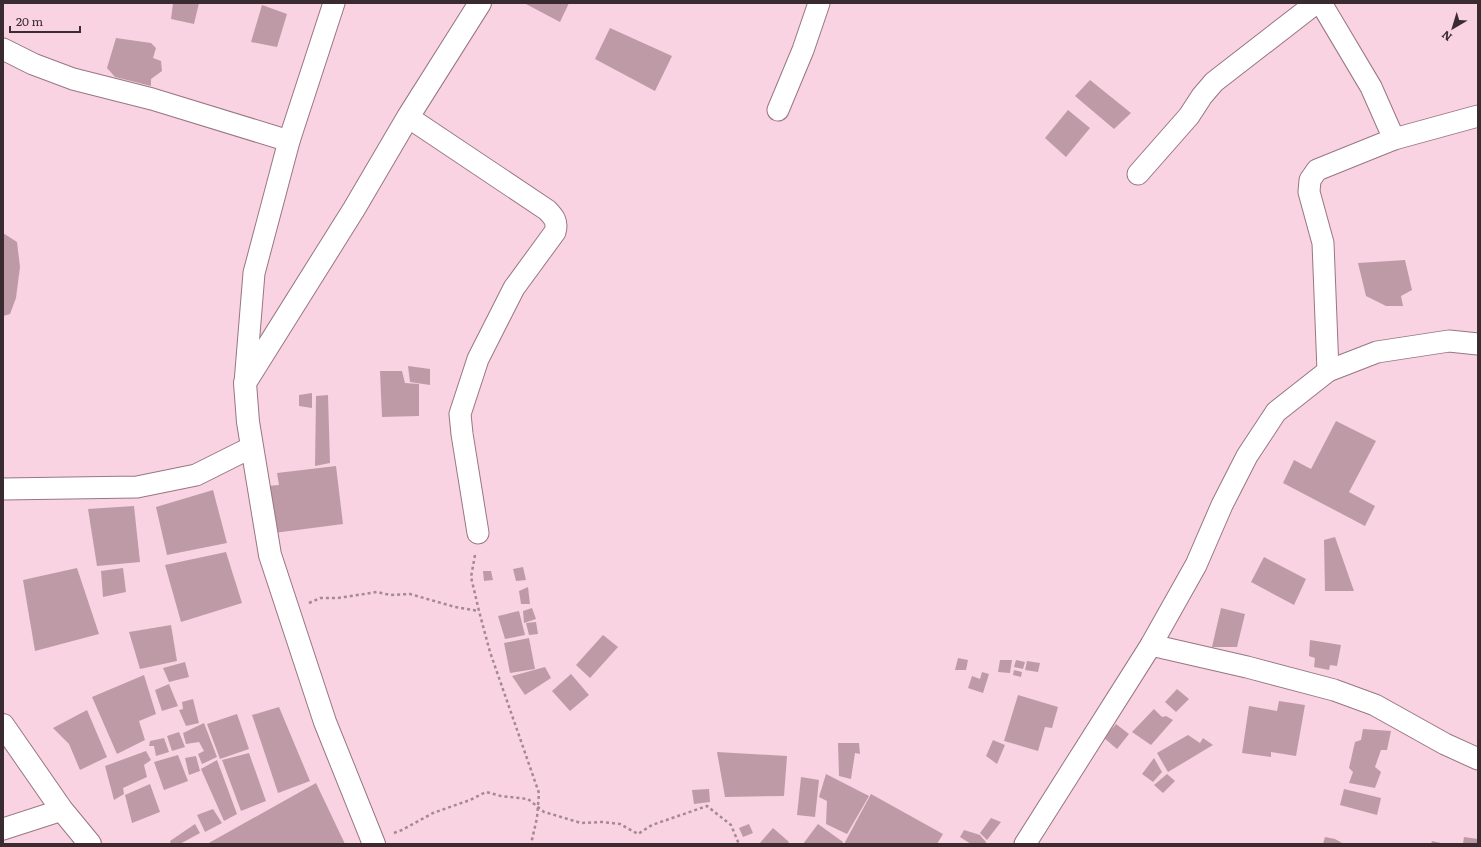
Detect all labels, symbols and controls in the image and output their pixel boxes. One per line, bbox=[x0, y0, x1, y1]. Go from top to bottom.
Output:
scale bar bbox=[10, 8, 80, 34]
north arrow bbox=[1433, 8, 1473, 48]
text: 20 m bbox=[16, 12, 43, 30]
text: N bbox=[1438, 28, 1455, 46]

